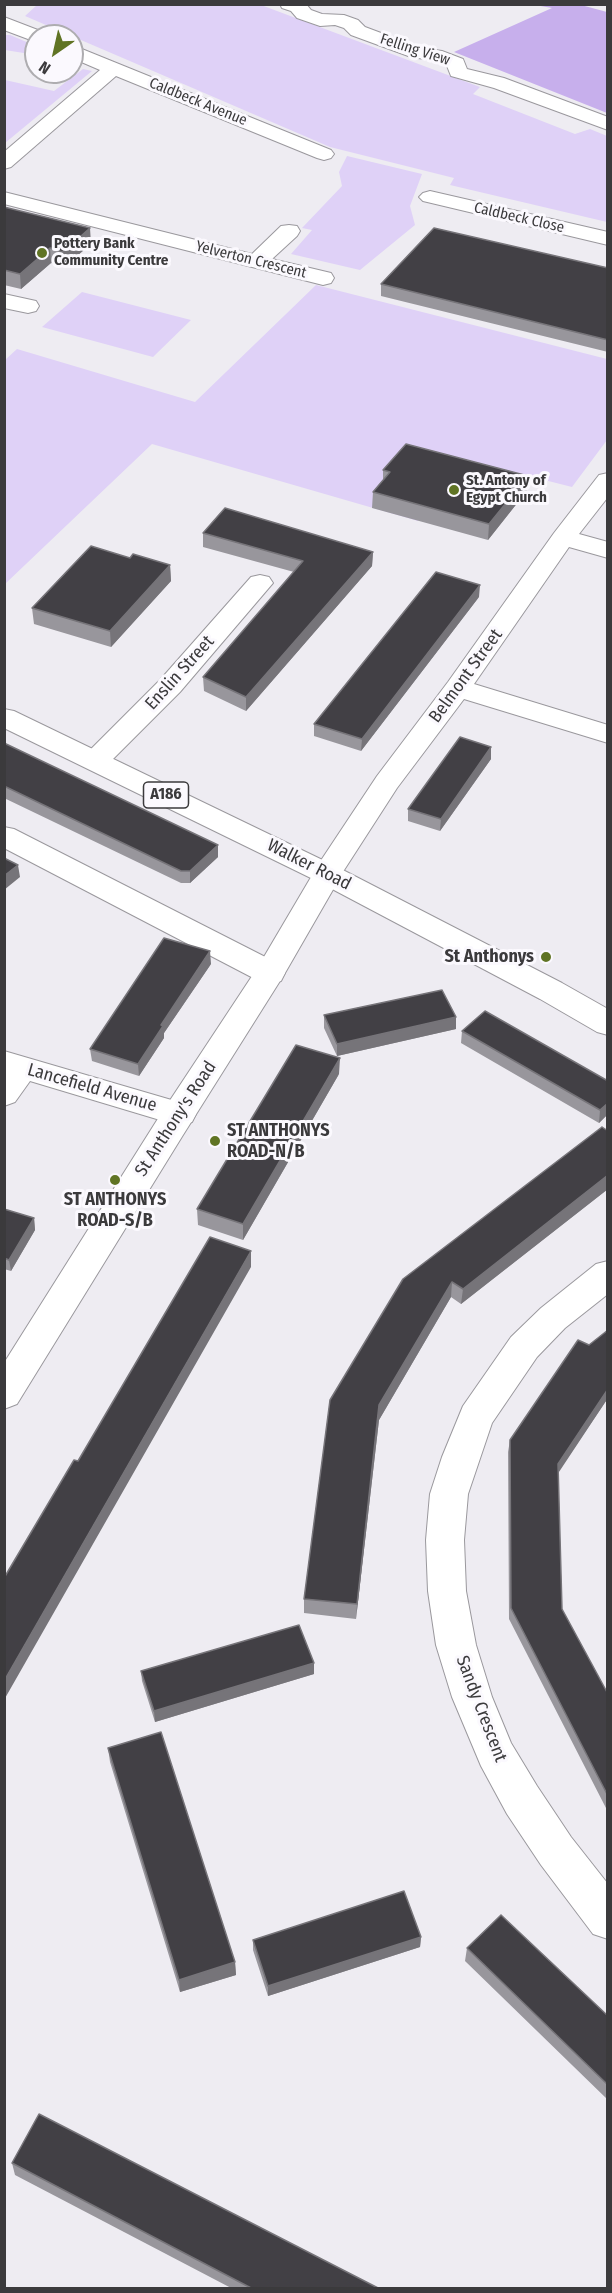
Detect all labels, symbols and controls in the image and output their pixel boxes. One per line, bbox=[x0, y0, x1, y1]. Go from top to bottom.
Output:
north arrow bbox=[24, 24, 84, 84]
street label: Felling View bbox=[378, 30, 452, 70]
text: N bbox=[35, 57, 54, 78]
street label: Caldbeck Avenue bbox=[146, 74, 250, 130]
street label: Caldbeck Close bbox=[472, 199, 566, 237]
place label: Pottery Bank Community Centre bbox=[54, 235, 168, 270]
street label: Yelverton Crescent bbox=[194, 238, 308, 282]
marker: Pottery Bank Community Centre bbox=[35, 246, 49, 260]
place label: St. Antony of Egypt Church bbox=[466, 472, 547, 507]
marker: St. Antony of Egypt Church bbox=[447, 483, 461, 497]
street label: Belmont Street bbox=[425, 625, 507, 727]
street label: Enslin Street bbox=[141, 631, 219, 715]
road number: A186 bbox=[144, 782, 188, 808]
street label: Walker Road bbox=[263, 835, 355, 895]
place label: St Anthonys bbox=[444, 946, 534, 968]
marker: St Anthonys bbox=[539, 950, 553, 964]
street label: St Anthony's Road bbox=[131, 1057, 221, 1181]
street label: Lancefield Avenue bbox=[25, 1059, 159, 1117]
place label: ST ANTHONYS ROAD-N/B bbox=[227, 1120, 330, 1162]
marker: ST ANTHONYS ROAD-N/B bbox=[208, 1134, 222, 1148]
marker: ST ANTHONYS ROAD-S/B bbox=[108, 1173, 122, 1187]
place label: ST ANTHONYS ROAD-S/B bbox=[64, 1189, 166, 1232]
street label: Sandy Crescent bbox=[451, 1653, 511, 1765]

